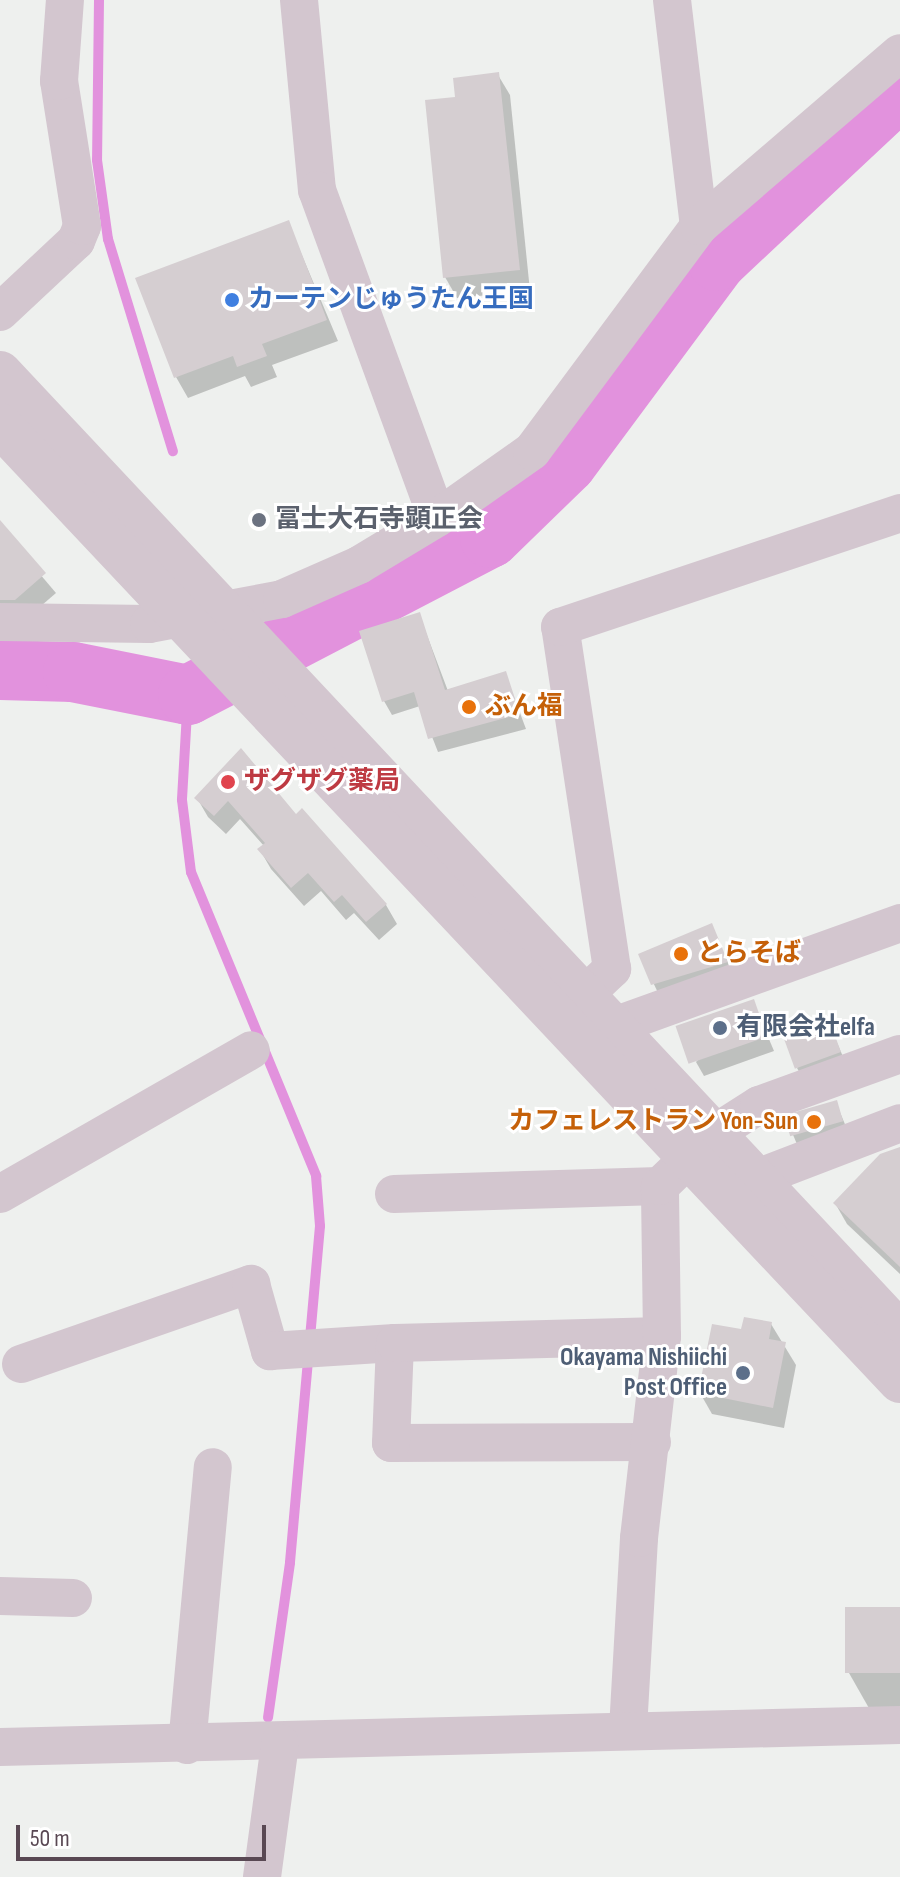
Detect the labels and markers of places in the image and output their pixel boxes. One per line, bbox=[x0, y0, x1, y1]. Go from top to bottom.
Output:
place label: カーテンじゅうたん王国 bbox=[248, 284, 534, 316]
marker: カーテンじゅうたん王国 bbox=[223, 291, 241, 309]
place label: 冨士大石寺顕正会 bbox=[275, 504, 483, 536]
marker: 冨士大石寺顕正会 bbox=[250, 511, 268, 529]
place label: ぶん福 bbox=[485, 691, 563, 723]
marker: ぶん福 bbox=[460, 698, 478, 716]
place label: ザグザグ薬局 bbox=[244, 766, 400, 798]
marker: ザグザグ薬局 bbox=[219, 773, 237, 791]
place label: とらそば bbox=[697, 938, 801, 970]
marker: とらそば bbox=[672, 945, 690, 963]
place label: 有限会社elfa bbox=[736, 1012, 875, 1044]
marker: 有限会社elfa bbox=[711, 1019, 729, 1037]
place label: カフェレストラン Yon-Sun bbox=[508, 1106, 798, 1138]
marker: カフェレストラン Yon-Sun bbox=[805, 1113, 823, 1131]
place label: Okayama Nishiichi Post Office bbox=[560, 1342, 727, 1404]
marker: Okayama Nishiichi Post Office bbox=[734, 1364, 752, 1382]

